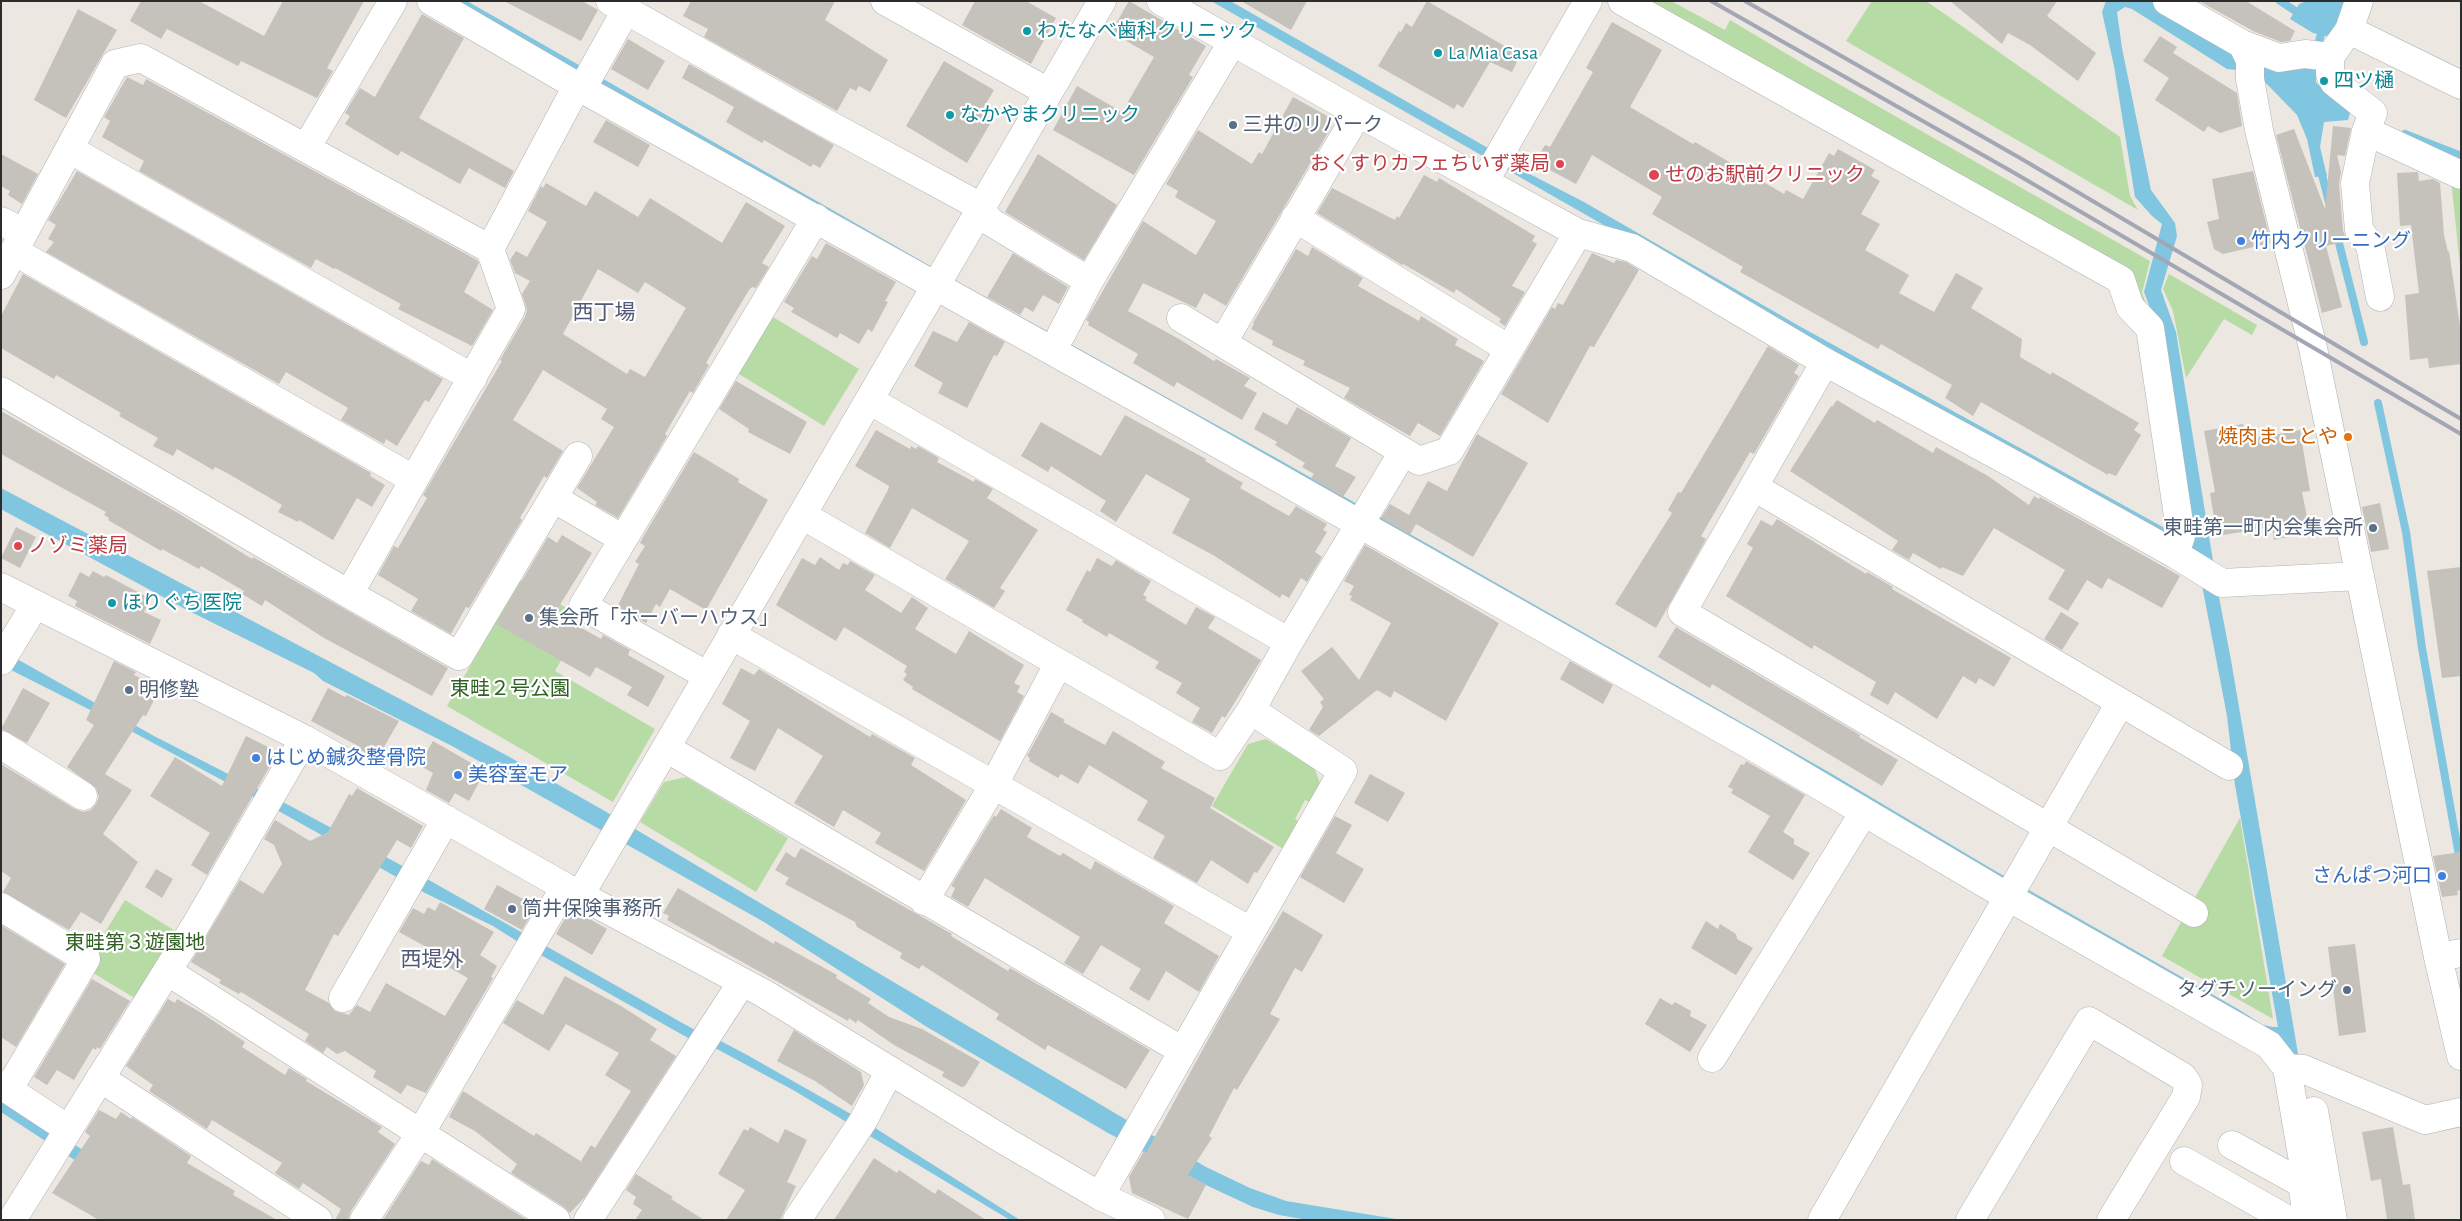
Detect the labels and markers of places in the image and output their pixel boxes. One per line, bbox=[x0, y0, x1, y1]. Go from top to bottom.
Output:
place label: わたなべ歯科クリニック bbox=[1037, 19, 1257, 43]
marker: わたなべ歯科クリニック bbox=[1021, 25, 1033, 37]
place label: La Mia Casa bbox=[1448, 41, 1538, 65]
marker: La Mia Casa bbox=[1432, 47, 1444, 59]
place label: 四ツ樋 bbox=[2334, 69, 2394, 93]
marker: 四ツ樋 bbox=[2318, 75, 2330, 87]
place label: なかやまクリニック bbox=[960, 103, 1140, 127]
marker: なかやまクリニック bbox=[944, 109, 956, 121]
place label: 三井のリパーク bbox=[1243, 113, 1383, 137]
marker: 三井のリパーク bbox=[1227, 119, 1239, 131]
place label: おくすりカフェちいず薬局 bbox=[1310, 152, 1550, 176]
marker: おくすりカフェちいず薬局 bbox=[1554, 158, 1566, 170]
place label: せのお駅前クリニック bbox=[1665, 163, 1865, 187]
marker: せのお駅前クリニック bbox=[1647, 168, 1661, 182]
place label: 竹内クリーニング bbox=[2251, 229, 2411, 253]
marker: 竹内クリーニング bbox=[2235, 235, 2247, 247]
place label: 焼肉まことや bbox=[2218, 425, 2338, 449]
marker: 焼肉まことや bbox=[2342, 431, 2354, 443]
place label: 東畦第一町内会集会所 bbox=[2163, 516, 2363, 540]
marker: 東畦第一町内会集会所 bbox=[2367, 522, 2379, 534]
place label: ノゾミ薬局 bbox=[28, 534, 128, 558]
marker: ノゾミ薬局 bbox=[12, 540, 24, 552]
place label: ほりぐち医院 bbox=[122, 591, 242, 615]
marker: ほりぐち医院 bbox=[106, 597, 118, 609]
place label: 集会所「ホーバーハウス」 bbox=[539, 606, 779, 630]
marker: 集会所「ホーバーハウス」 bbox=[523, 612, 535, 624]
place label: 明修塾 bbox=[139, 678, 199, 702]
marker: 明修塾 bbox=[123, 684, 135, 696]
place label: はじめ鍼灸整骨院 bbox=[266, 746, 426, 770]
marker: はじめ鍼灸整骨院 bbox=[250, 752, 262, 764]
place label: 美容室モア bbox=[468, 763, 568, 787]
marker: 美容室モア bbox=[452, 769, 464, 781]
place label: さんぱつ河口 bbox=[2312, 864, 2432, 888]
marker: さんぱつ河口 bbox=[2436, 870, 2448, 882]
place label: 筒井保険事務所 bbox=[522, 897, 662, 921]
marker: 筒井保険事務所 bbox=[506, 903, 518, 915]
place label: タグチソーイング bbox=[2177, 978, 2337, 1002]
marker: タグチソーイング bbox=[2341, 984, 2353, 996]

